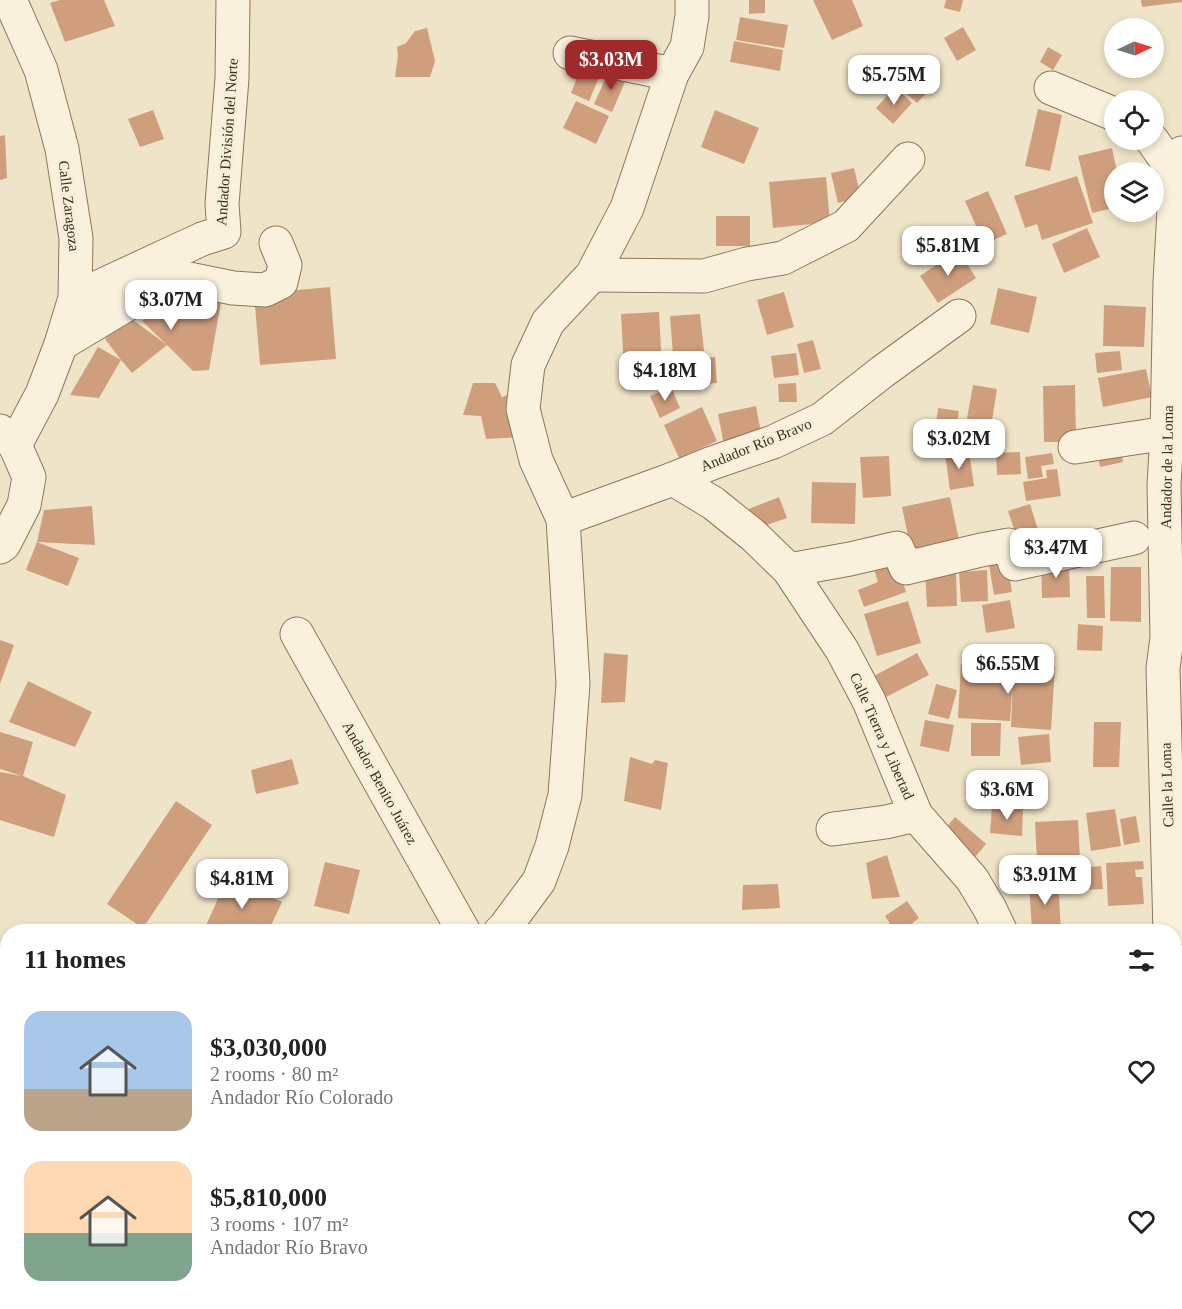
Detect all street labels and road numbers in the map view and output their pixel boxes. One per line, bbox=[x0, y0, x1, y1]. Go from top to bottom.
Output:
street label: Andador División del Norte bbox=[213, 57, 241, 226]
street label: Calle Zaragoza bbox=[56, 160, 83, 253]
street label: Andador de la Loma bbox=[1158, 405, 1176, 529]
street label: Andador Río Bravo bbox=[698, 415, 814, 475]
street label: Calle Tierra y Libertad bbox=[847, 670, 917, 802]
street label: Andador Benito Juárez bbox=[339, 719, 421, 848]
street label: Calle la Loma bbox=[1158, 742, 1176, 828]

